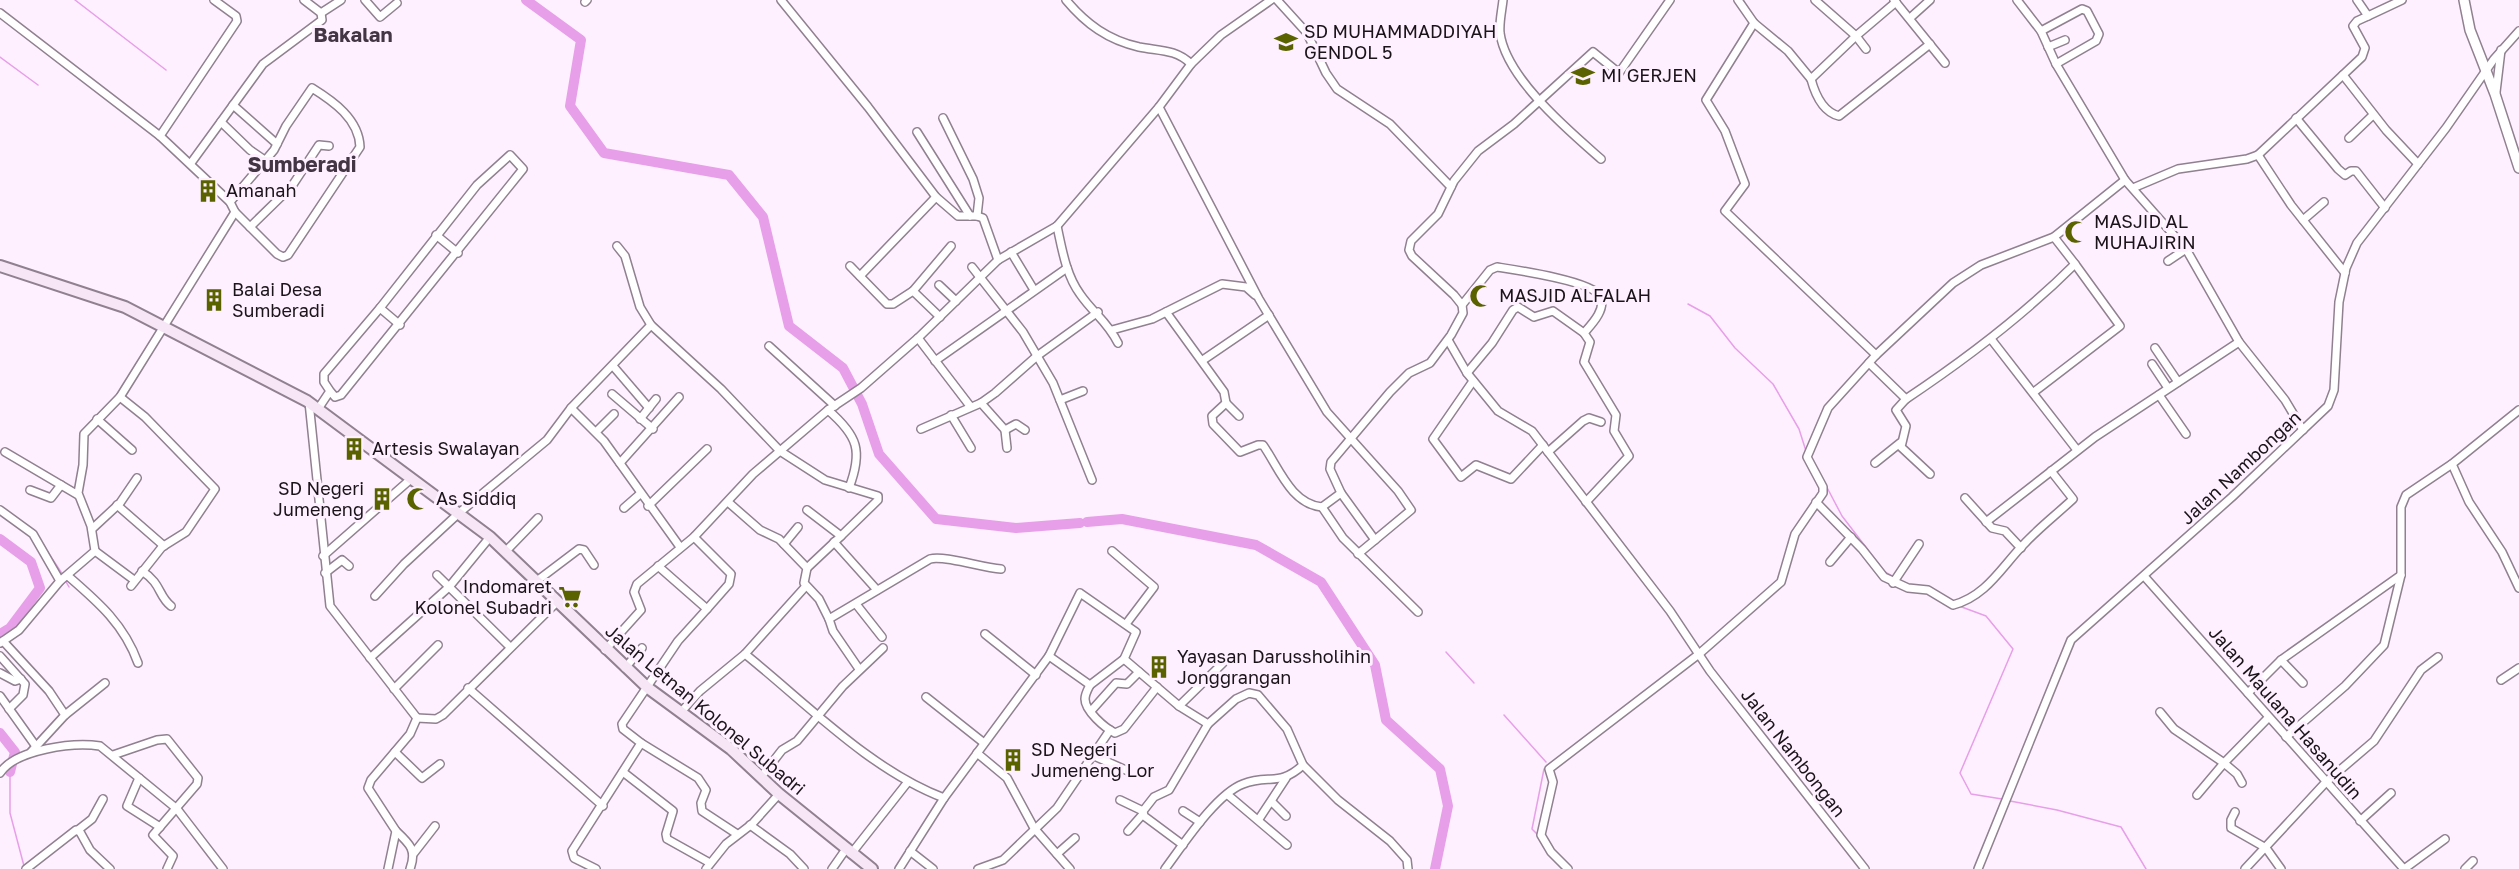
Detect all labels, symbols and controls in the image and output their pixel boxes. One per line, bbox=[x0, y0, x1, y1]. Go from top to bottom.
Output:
place label: SD MUHAMMADDIYAH GENDOL 5 bbox=[1304, 20, 1496, 63]
district label: Bakalan bbox=[313, 22, 393, 46]
school or university icon: SD MUHAMMADDIYAH GENDOL 5 bbox=[1273, 29, 1299, 55]
school or university icon: MI GERJEN bbox=[1570, 63, 1596, 89]
place label: MI GERJEN bbox=[1601, 64, 1697, 86]
district label: Sumberadi bbox=[248, 151, 356, 177]
building icon: Amanah bbox=[195, 178, 221, 204]
place label: Amanah bbox=[226, 179, 296, 201]
place label: MASJID AL MUHAJIRIN bbox=[2094, 210, 2196, 253]
mosque icon: MASJID AL MUHAJIRIN bbox=[2063, 219, 2089, 245]
place label: Balai Desa Sumberadi bbox=[232, 278, 325, 321]
mosque icon: MASJID ALFALAH bbox=[1468, 283, 1494, 309]
place label: MASJID ALFALAH bbox=[1499, 284, 1651, 306]
building icon: Balai Desa Sumberadi bbox=[201, 287, 227, 313]
street label: Jalan Nambongan bbox=[2176, 406, 2305, 529]
building icon: Artesis Swalayan bbox=[341, 436, 367, 462]
place label: Artesis Swalayan bbox=[372, 437, 520, 459]
place label: SD Negeri Jumeneng bbox=[273, 477, 364, 520]
building icon: SD Negeri Jumeneng bbox=[369, 486, 395, 512]
mosque icon: As Siddiq bbox=[405, 486, 431, 512]
place label: As Siddiq bbox=[436, 487, 516, 509]
place label: Indomaret Kolonel Subadri bbox=[414, 575, 552, 618]
supermarket icon: Indomaret Kolonel Subadri bbox=[557, 584, 583, 610]
street label: Jalan Letnan Kolonel Subadri bbox=[601, 619, 810, 799]
street label: Jalan Maulana Hasanudin bbox=[2205, 621, 2367, 803]
place label: Yayasan Darussholihin Jonggrangan bbox=[1177, 645, 1371, 688]
building icon: Yayasan Darussholihin Jonggrangan bbox=[1146, 654, 1172, 680]
street label: Jalan Nambongan bbox=[1737, 684, 1851, 821]
place label: SD Negeri Jumeneng Lor bbox=[1031, 738, 1154, 781]
building icon: SD Negeri Jumeneng Lor bbox=[1000, 747, 1026, 773]

